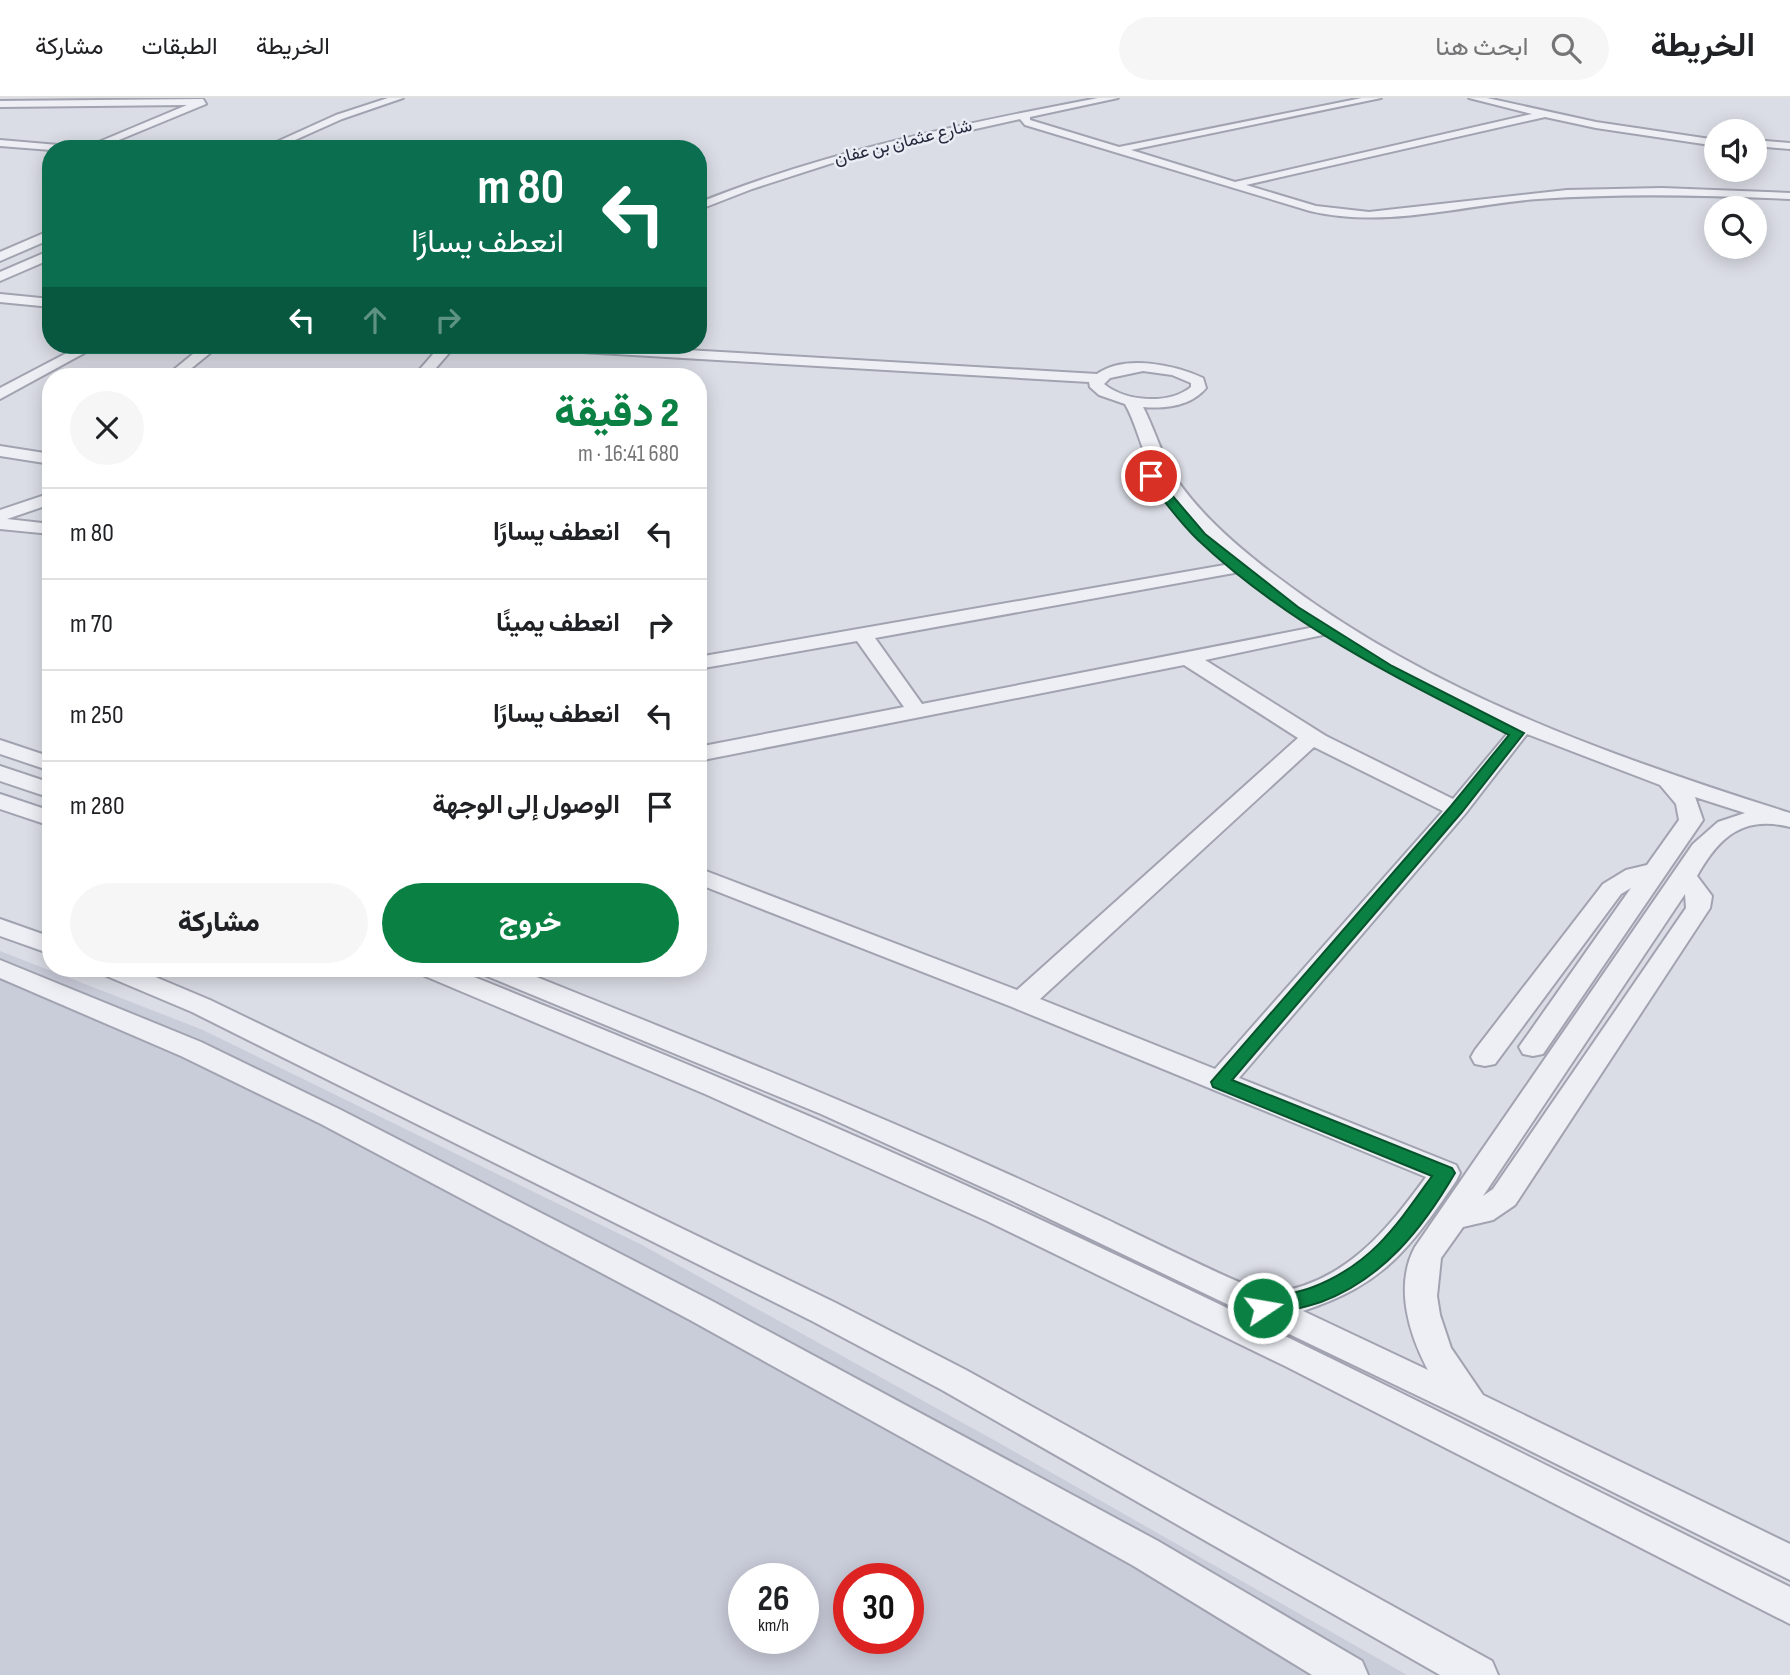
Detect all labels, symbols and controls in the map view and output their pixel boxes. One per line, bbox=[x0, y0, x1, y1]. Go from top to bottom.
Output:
search box bbox=[1119, 17, 1609, 80]
text: الخريطة bbox=[1651, 26, 1755, 66]
icon: search bbox=[1547, 29, 1585, 67]
text: مشاركة bbox=[35, 32, 103, 61]
text: الطبقات bbox=[141, 32, 218, 61]
text: الخريطة bbox=[256, 32, 330, 61]
text: ابحث هنا bbox=[1435, 32, 1529, 63]
street label: شارع عثمان بن عفان bbox=[832, 115, 974, 170]
map controls bbox=[1704, 119, 1767, 259]
button: sound bbox=[1704, 119, 1767, 182]
text: 80 m bbox=[477, 159, 564, 218]
icon: left bbox=[588, 168, 679, 259]
button: search bbox=[1704, 196, 1767, 259]
text: انعطف يسارًا bbox=[411, 223, 564, 262]
icon: left bbox=[283, 301, 321, 339]
icon: ahead bbox=[356, 301, 394, 339]
icon: right bbox=[429, 301, 467, 339]
text: 2 دقيقة bbox=[554, 388, 679, 439]
button: close bbox=[70, 391, 144, 465]
text: 680 m · 16:41 bbox=[578, 440, 679, 468]
pin bbox=[1121, 446, 1181, 506]
icon: arrive bbox=[1132, 457, 1170, 495]
icon: left bbox=[641, 515, 679, 553]
text: انعطف يسارًا bbox=[493, 517, 620, 548]
text: 80 m bbox=[70, 518, 114, 549]
icon: right bbox=[641, 606, 679, 644]
text: انعطف يمينًا bbox=[496, 608, 620, 639]
text: 70 m bbox=[70, 609, 113, 640]
icon: left bbox=[641, 697, 679, 735]
text: انعطف يسارًا bbox=[493, 699, 620, 730]
text: 250 m bbox=[70, 700, 124, 731]
icon: arrive bbox=[641, 788, 679, 826]
text: الوصول إلى الوجهة bbox=[432, 790, 620, 821]
text: 280 m bbox=[70, 791, 125, 822]
button: مشاركة bbox=[70, 883, 368, 963]
button: خروج bbox=[382, 883, 679, 963]
position arrow bbox=[1226, 1271, 1300, 1345]
speed limit sign: 30 bbox=[833, 1563, 924, 1654]
text: 26 bbox=[758, 1578, 789, 1621]
text: km/h bbox=[758, 1615, 789, 1636]

